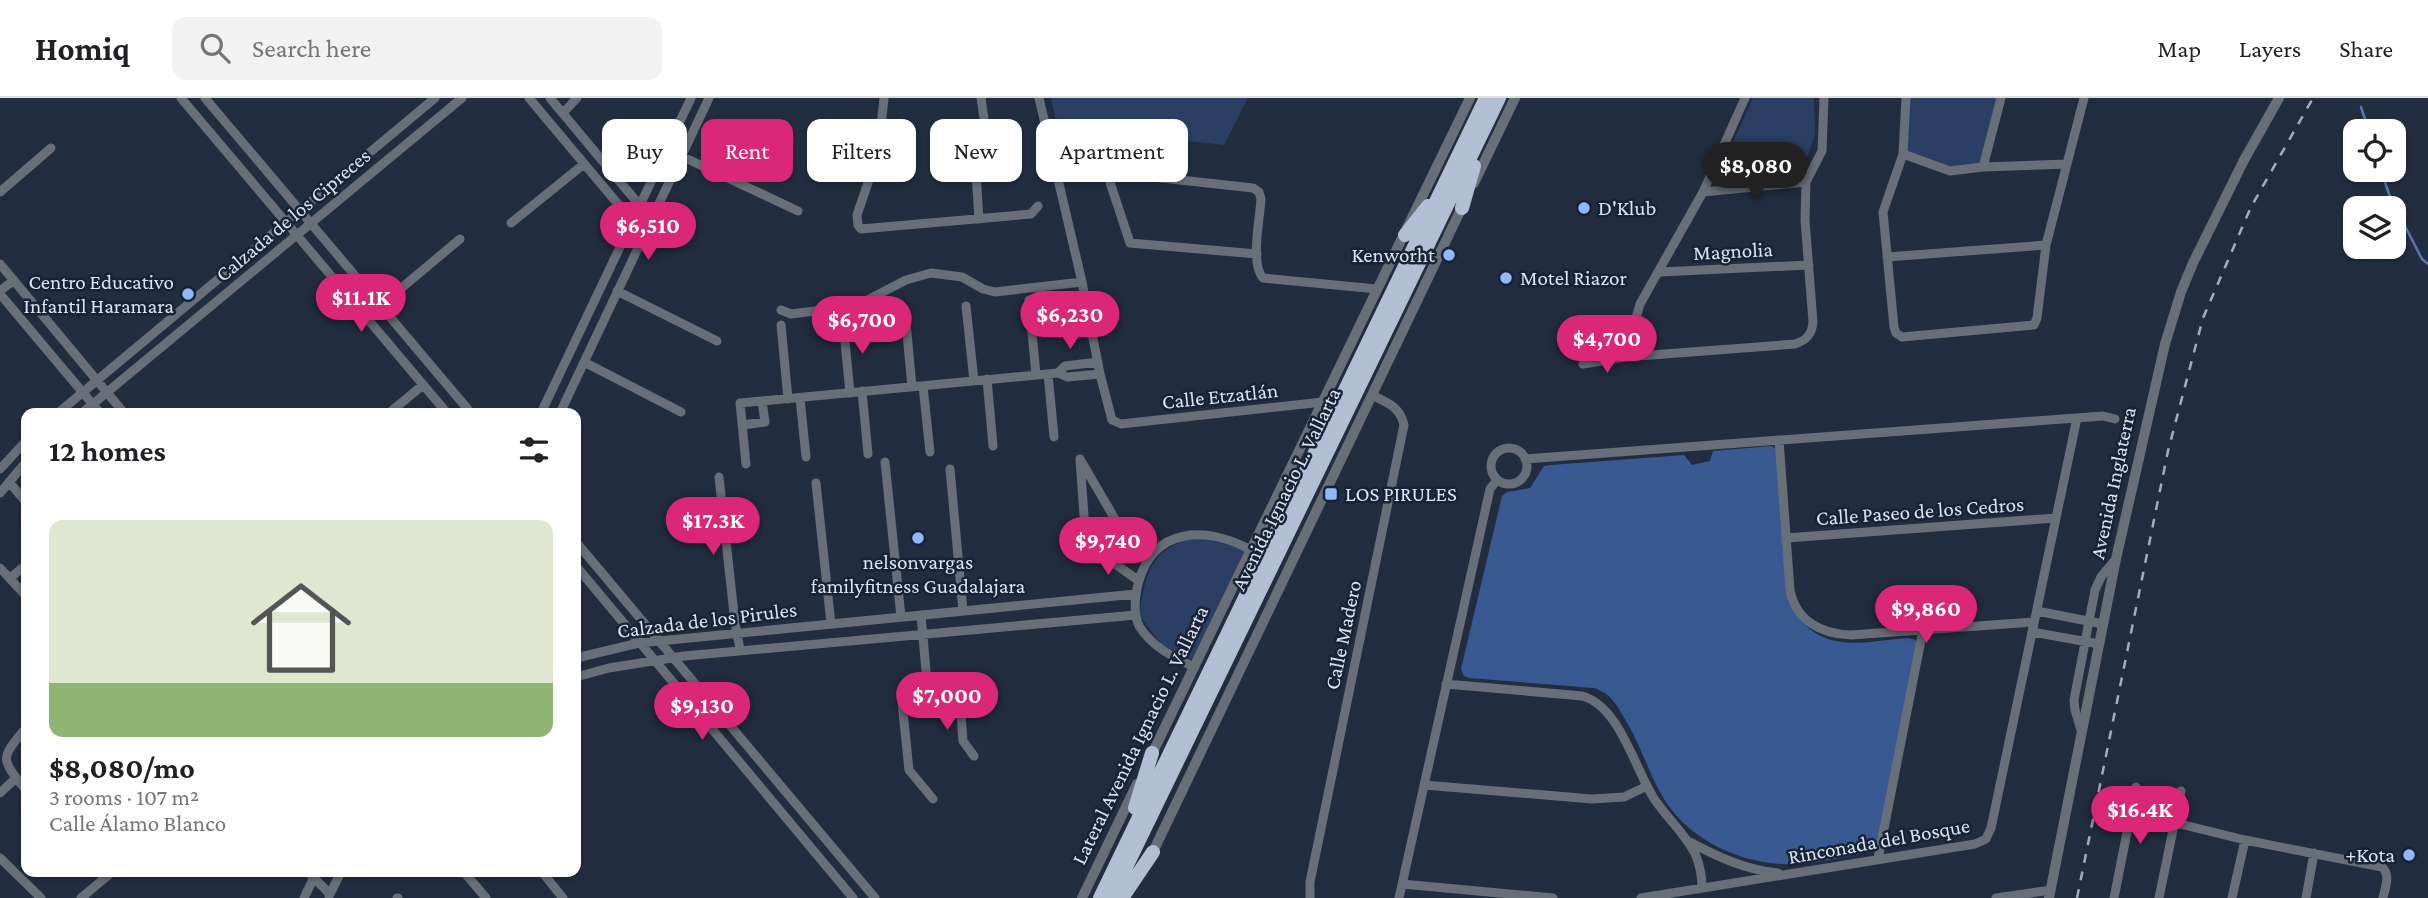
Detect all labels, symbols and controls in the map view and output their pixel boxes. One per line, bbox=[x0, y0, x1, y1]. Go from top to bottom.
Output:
search box bbox=[172, 17, 662, 80]
icon: search bbox=[196, 29, 234, 67]
text: Homiq bbox=[35, 30, 130, 67]
text: Search here bbox=[252, 34, 371, 63]
text: Map bbox=[2157, 35, 2201, 62]
text: Layers bbox=[2239, 35, 2301, 62]
text: Share bbox=[2339, 35, 2393, 62]
chip: Buy bbox=[602, 119, 687, 182]
chip: Rent bbox=[701, 119, 793, 182]
chip: Filters bbox=[807, 119, 916, 182]
chip: New bbox=[930, 119, 1022, 182]
chip: Apartment bbox=[1036, 119, 1188, 182]
map controls bbox=[2343, 119, 2406, 259]
button: locate bbox=[2343, 119, 2406, 182]
pin: $8,080 bbox=[1699, 142, 1813, 202]
street label: Calzada de los Cipreces bbox=[211, 143, 375, 287]
text: $8,080 bbox=[1720, 152, 1792, 178]
place label: D'Klub bbox=[1598, 196, 1656, 220]
button: layers bbox=[2343, 196, 2406, 259]
marker: D'Klub bbox=[1576, 200, 1592, 216]
pin: $6,510 bbox=[591, 202, 705, 262]
text: $6,510 bbox=[616, 212, 680, 238]
street label: Magnolia bbox=[1693, 237, 1774, 265]
place label: Kenworht bbox=[1351, 243, 1436, 267]
marker: Kenworht bbox=[1441, 247, 1457, 263]
place label: Motel Riazor bbox=[1520, 266, 1628, 290]
place label: Centro Educativo Infantil Haramara bbox=[24, 270, 174, 318]
marker: Motel Riazor bbox=[1498, 270, 1514, 286]
pin: $11.1K bbox=[304, 274, 418, 334]
text: $11.1K bbox=[332, 284, 390, 310]
marker: Centro Educativo Infantil Haramara bbox=[180, 286, 196, 302]
pin: $6,230 bbox=[1013, 292, 1127, 351]
pin: $6,700 bbox=[805, 296, 919, 356]
text: $6,230 bbox=[1036, 301, 1104, 327]
text: $6,700 bbox=[828, 306, 896, 332]
pin: $4,700 bbox=[1550, 316, 1664, 375]
text: $4,700 bbox=[1573, 325, 1641, 351]
street label: Calle Etzatlán bbox=[1161, 378, 1279, 414]
street label: Avenida Ignacio L. Vallarta bbox=[1226, 383, 1346, 594]
street label: Avenida Inglaterra bbox=[2085, 404, 2141, 561]
icon: filters bbox=[515, 431, 553, 469]
text: 12 homes bbox=[49, 434, 166, 467]
place label: LOS PIRULES bbox=[1345, 482, 1457, 506]
marker: LOS PIRULES bbox=[1323, 486, 1339, 502]
street label: Calle Paseo de los Cedros bbox=[1815, 492, 2025, 530]
pin: $17.3K bbox=[656, 498, 770, 557]
text: $17.3K bbox=[682, 507, 744, 533]
pin: $9,740 bbox=[1051, 518, 1165, 577]
text: $9,740 bbox=[1075, 527, 1141, 553]
marker: nelsonvargas familyfitness Guadalajara bbox=[910, 530, 926, 546]
place label: nelsonvargas familyfitness Guadalajara bbox=[811, 550, 1026, 598]
icon: home bbox=[238, 565, 364, 691]
street label: Calle Madero bbox=[1320, 578, 1366, 692]
pin: $9,860 bbox=[1869, 586, 1983, 645]
text: $9,860 bbox=[1891, 595, 1961, 621]
street label: Calzada de los Pirules bbox=[616, 597, 798, 643]
street label: Lateral Avenida Ignacio L. Vallarta bbox=[1067, 601, 1213, 868]
pin: $7,000 bbox=[890, 672, 1004, 732]
pin: $9,130 bbox=[645, 682, 759, 742]
text: $7,000 bbox=[912, 682, 982, 708]
text: $9,130 bbox=[670, 692, 734, 718]
text: $8,080/mo bbox=[49, 751, 195, 784]
text: 3 rooms · 107 m² bbox=[49, 784, 199, 810]
pin: $16.4K bbox=[2083, 786, 2197, 846]
text: $16.4K bbox=[2107, 796, 2173, 822]
text: Calle Álamo Blanco bbox=[49, 810, 226, 836]
street label: Rinconada del Bosque bbox=[1786, 813, 1972, 869]
place label: +Kota bbox=[2345, 843, 2395, 867]
marker: +Kota bbox=[2401, 847, 2417, 863]

